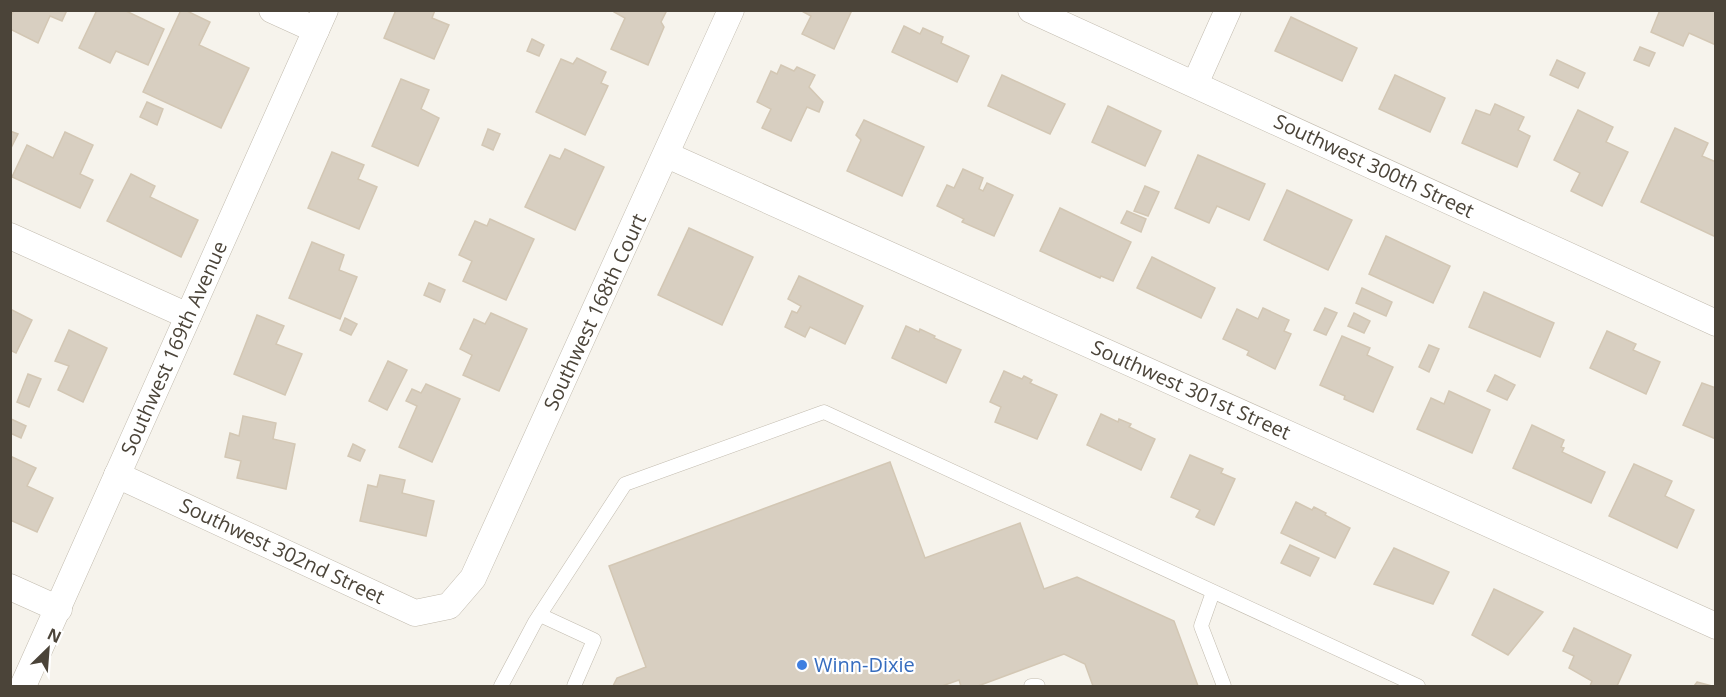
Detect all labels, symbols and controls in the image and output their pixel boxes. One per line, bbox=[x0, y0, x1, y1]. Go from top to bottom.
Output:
street label: Southwest 300th Street bbox=[1270, 107, 1479, 224]
street label: Southwest 168th Court bbox=[537, 209, 652, 415]
street label: Southwest 169th Avenue bbox=[114, 236, 233, 459]
street label: Southwest 301st Street bbox=[1087, 333, 1295, 446]
street label: Southwest 302nd Street bbox=[175, 491, 389, 610]
north arrow bbox=[18, 619, 78, 679]
text: N bbox=[44, 623, 65, 648]
place label: Winn-Dixie bbox=[814, 651, 915, 678]
marker: Winn-Dixie bbox=[795, 658, 809, 672]

